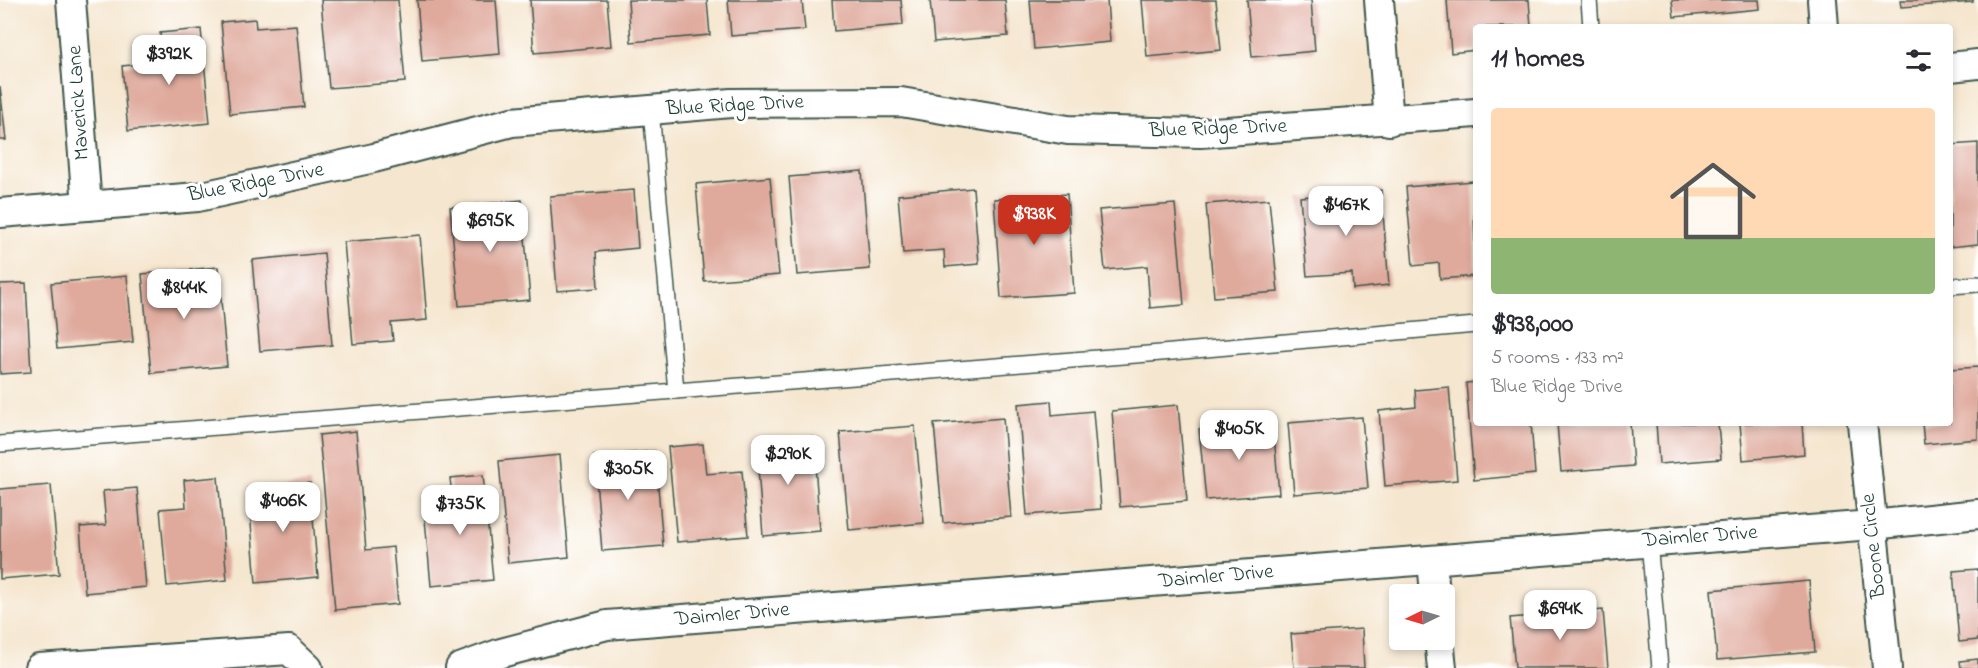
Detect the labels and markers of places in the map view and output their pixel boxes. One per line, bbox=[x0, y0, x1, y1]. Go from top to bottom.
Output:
pin: $392K bbox=[127, 35, 211, 86]
pin: $467K bbox=[1304, 186, 1388, 237]
pin: $938K bbox=[992, 195, 1076, 246]
pin: $695K bbox=[448, 202, 532, 253]
pin: $844K bbox=[142, 269, 226, 320]
pin: $405K bbox=[1197, 410, 1281, 461]
pin: $290K bbox=[746, 435, 830, 486]
pin: $305K bbox=[586, 450, 670, 501]
pin: $406K bbox=[241, 482, 325, 533]
pin: $735K bbox=[418, 485, 502, 536]
pin: $694K bbox=[1518, 590, 1602, 641]

